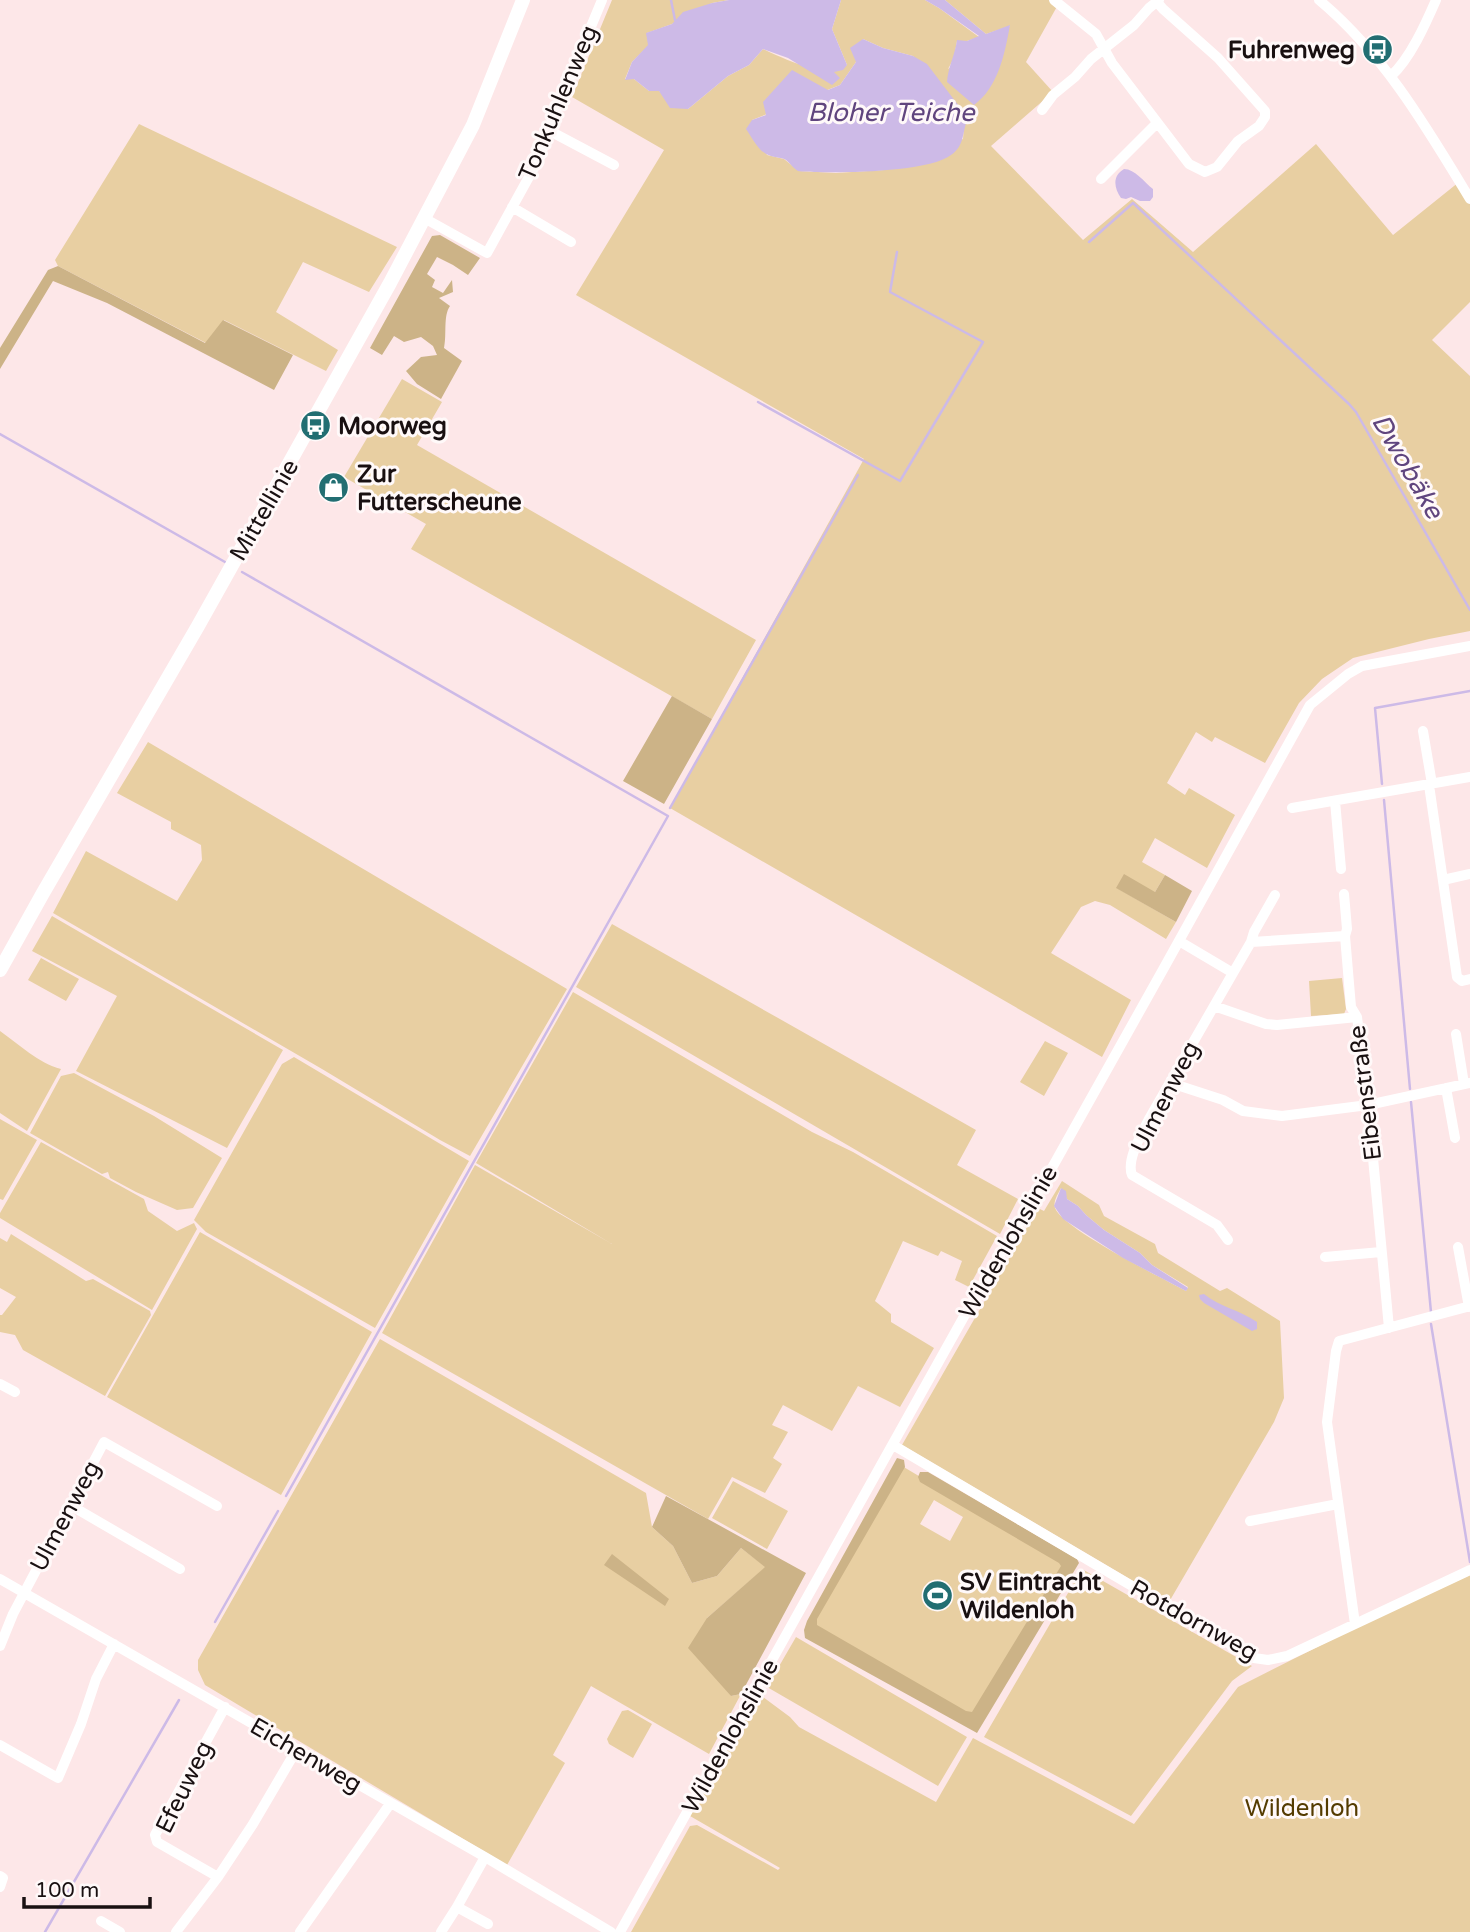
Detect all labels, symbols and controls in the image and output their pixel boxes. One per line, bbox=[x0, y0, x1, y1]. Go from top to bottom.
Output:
street label: Tonkuhlenweg bbox=[513, 21, 604, 185]
bus stop icon: Fuhrenweg bbox=[1361, 33, 1395, 67]
place label: Fuhrenweg bbox=[1228, 36, 1355, 65]
water label: Bloher Teiche bbox=[807, 97, 976, 128]
bus stop icon: Moorweg bbox=[298, 409, 332, 443]
water label: Dwobäke bbox=[1365, 409, 1450, 525]
place label: Moorweg bbox=[338, 412, 447, 441]
street label: Mittellinie bbox=[224, 454, 305, 566]
place label: Zur Futterscheune bbox=[357, 460, 522, 517]
shop icon: Zur Futterscheune bbox=[317, 471, 351, 505]
street label: Eibenstraße bbox=[1343, 1024, 1388, 1162]
street label: Ulmenweg bbox=[1125, 1037, 1206, 1158]
street label: Wildenlohslinie bbox=[953, 1160, 1064, 1324]
street label: Ulmenweg bbox=[24, 1456, 107, 1577]
place label: SV Eintracht Wildenloh bbox=[960, 1568, 1102, 1625]
street label: Rotdornweg bbox=[1125, 1573, 1263, 1667]
sports icon: SV Eintracht Wildenloh bbox=[920, 1579, 954, 1613]
street label: Wildenlohslinie bbox=[676, 1654, 785, 1819]
street label: Eichenweg bbox=[245, 1712, 367, 1799]
street label: Efeuweg bbox=[150, 1736, 219, 1838]
park label: Wildenloh bbox=[1245, 1794, 1359, 1823]
scale bar bbox=[24, 1866, 150, 1910]
text: 100 m bbox=[35, 1878, 99, 1903]

